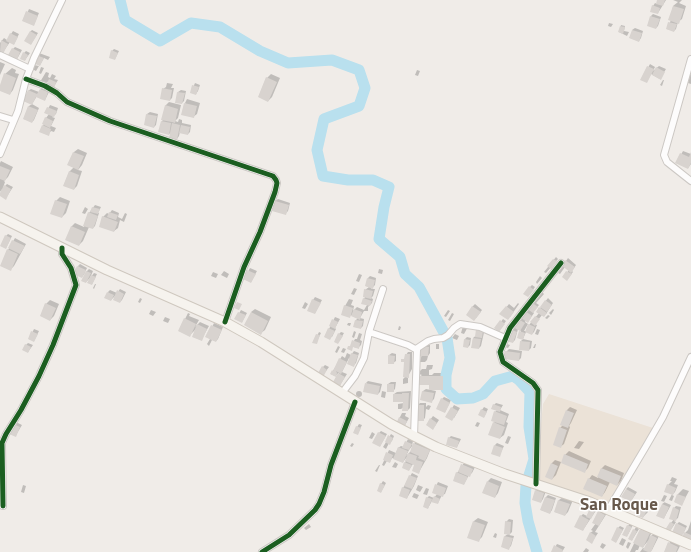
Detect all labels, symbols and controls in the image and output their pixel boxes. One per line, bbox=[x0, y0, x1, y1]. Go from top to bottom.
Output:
district label: San Roque bbox=[580, 496, 658, 516]

